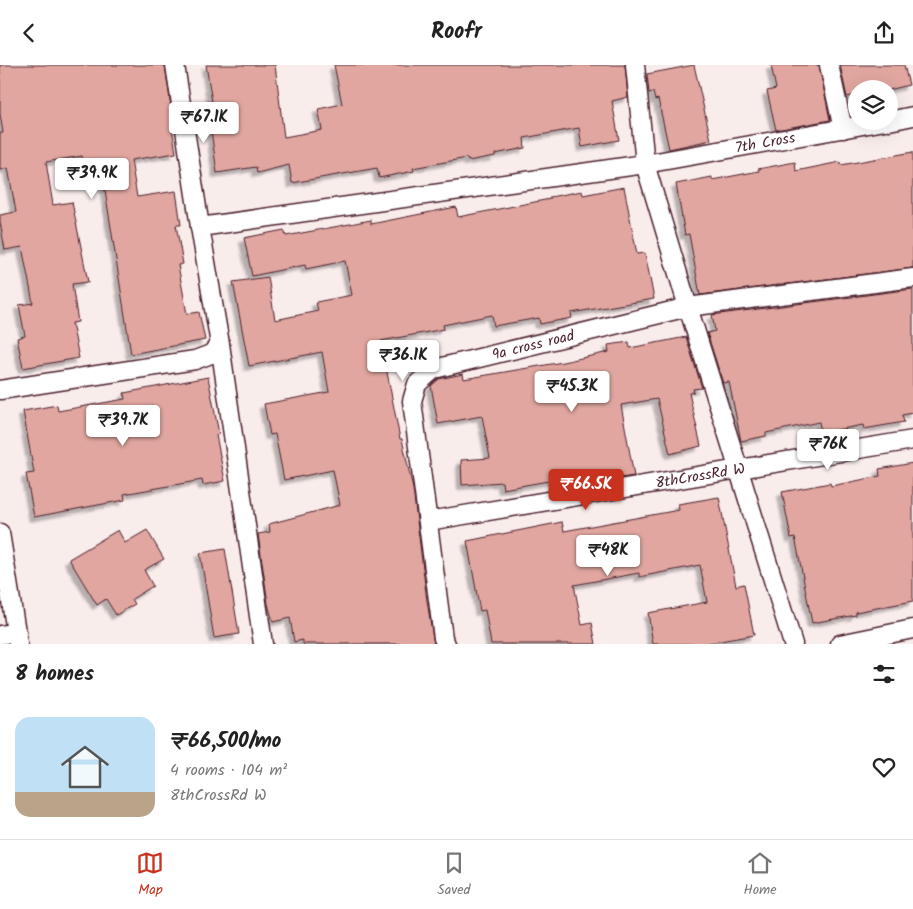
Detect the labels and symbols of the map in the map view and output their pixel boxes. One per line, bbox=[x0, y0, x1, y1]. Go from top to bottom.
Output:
pin: ₹67.1K bbox=[163, 101, 245, 144]
street label: 7th Cross bbox=[733, 126, 798, 161]
pin: ₹39.9K bbox=[51, 157, 133, 200]
street label: 9a cross road bbox=[490, 324, 577, 367]
pin: ₹36.1K bbox=[362, 339, 444, 382]
pin: ₹45.3K bbox=[531, 371, 613, 413]
pin: ₹39.7K bbox=[82, 405, 164, 447]
pin: ₹76K bbox=[798, 429, 858, 471]
street label: 8thCrossRd W bbox=[654, 457, 747, 496]
pin: ₹66.5K bbox=[545, 469, 627, 511]
pin: ₹48K bbox=[578, 535, 638, 577]

